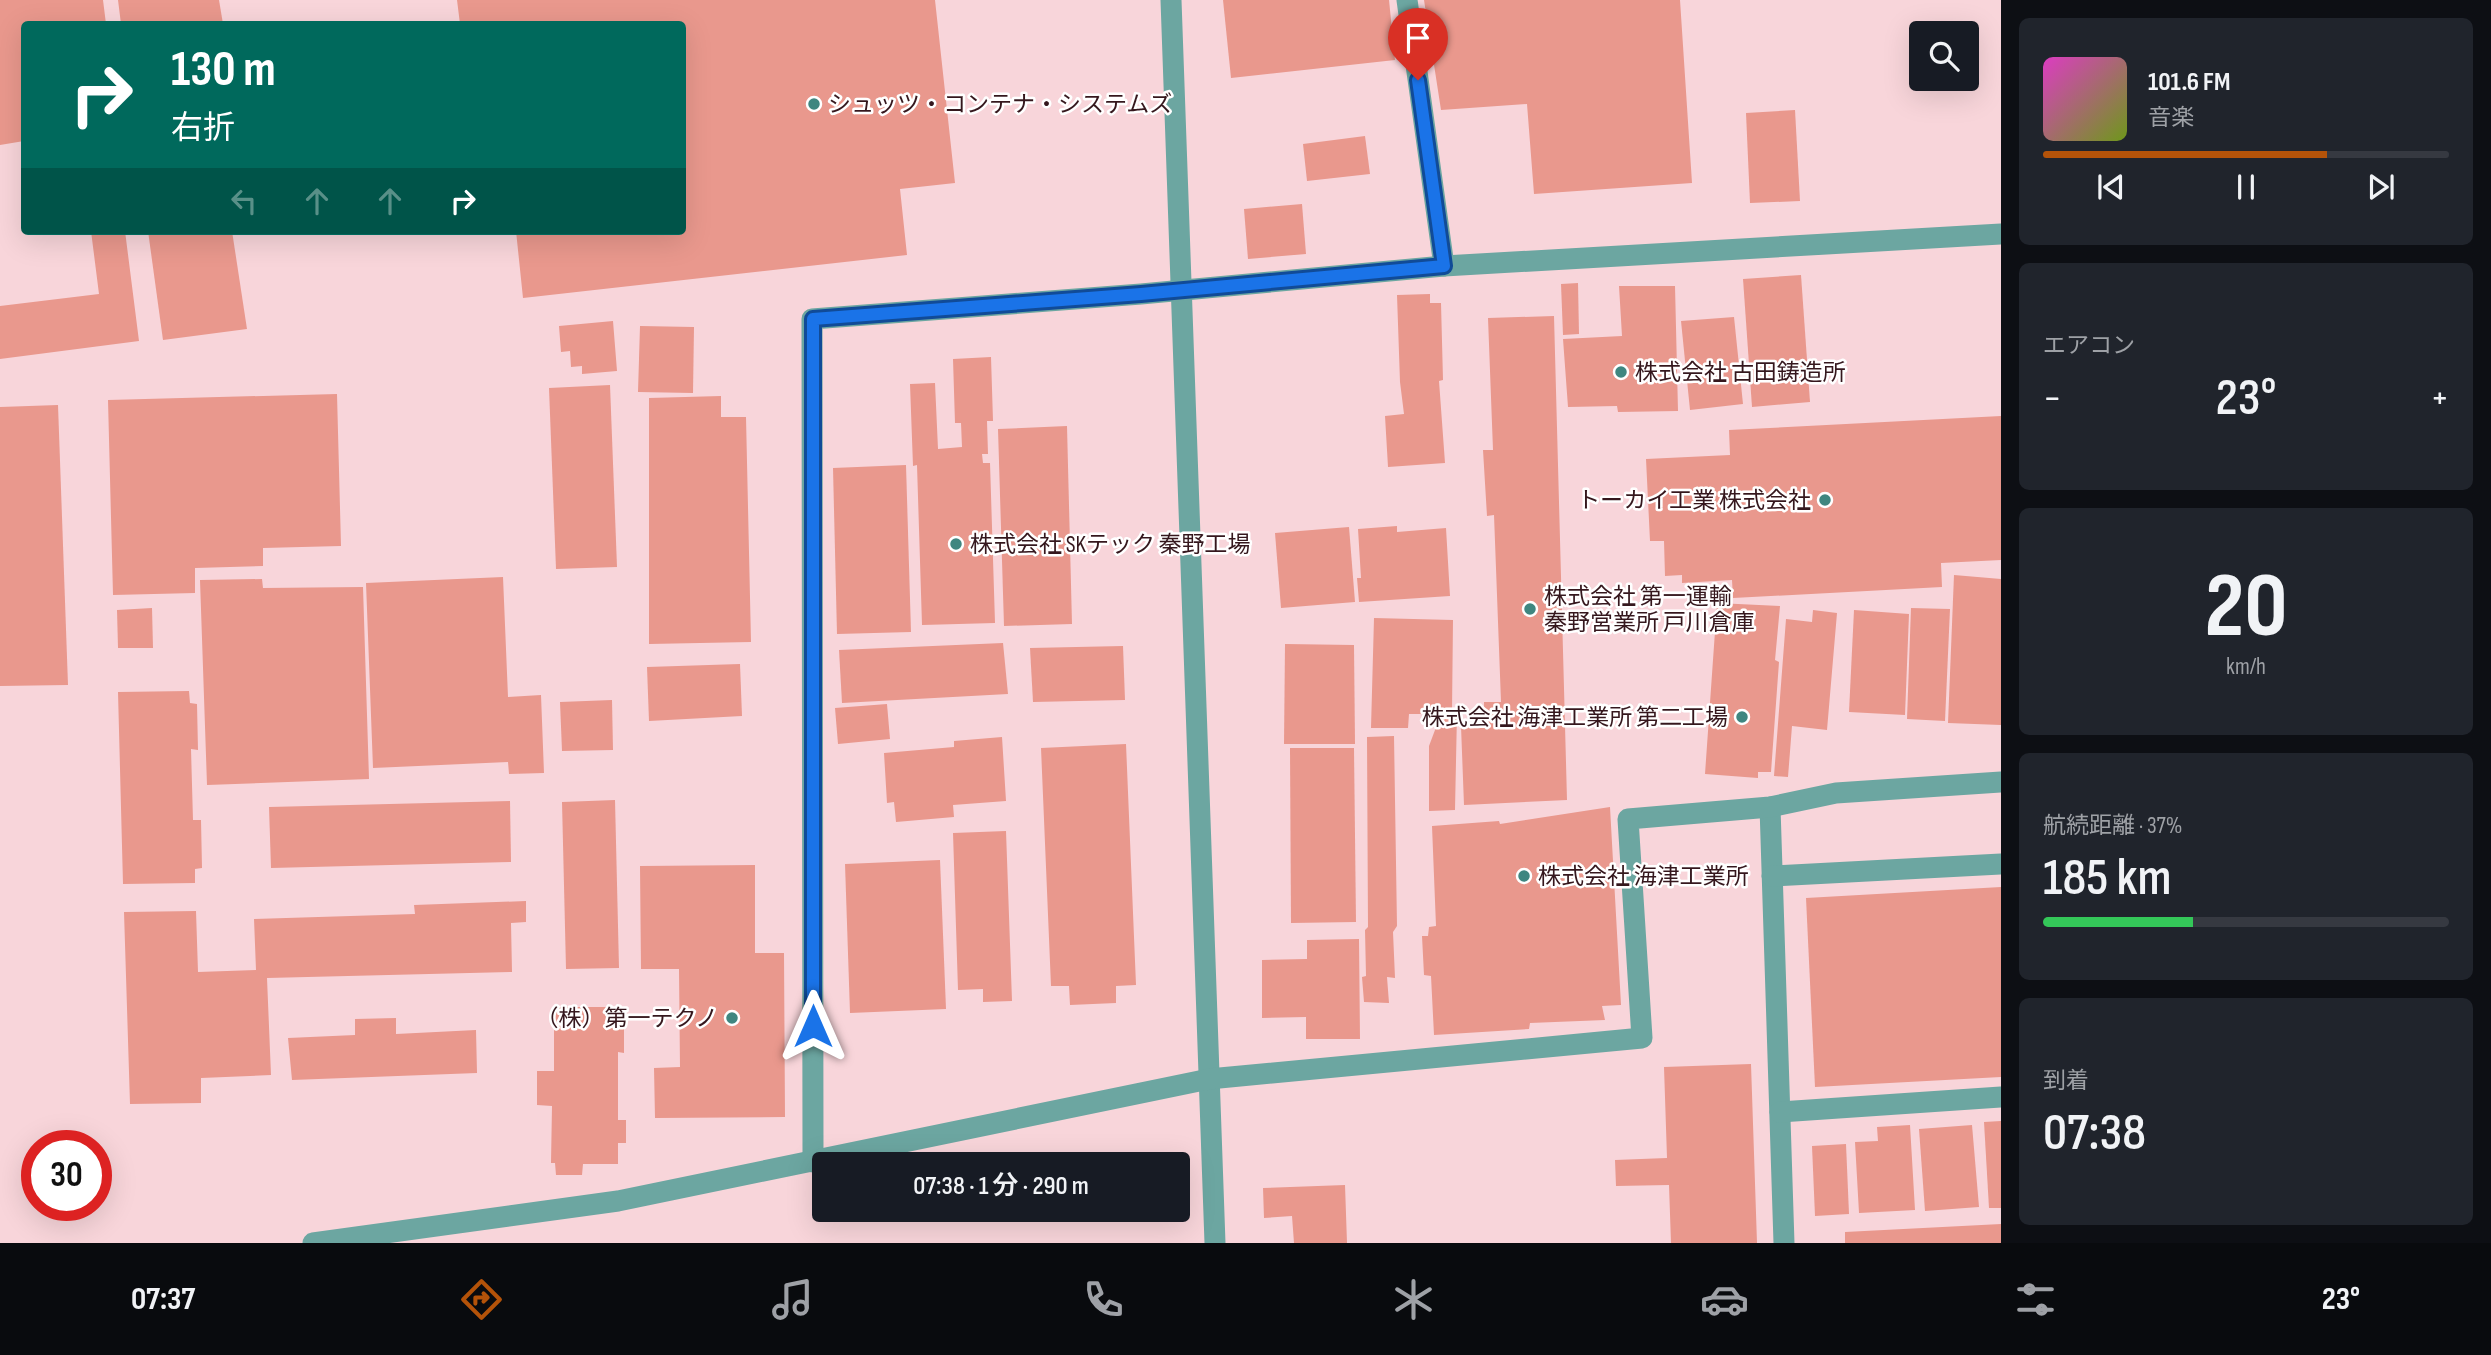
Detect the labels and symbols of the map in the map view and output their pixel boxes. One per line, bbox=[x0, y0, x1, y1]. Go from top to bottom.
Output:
pin bbox=[1388, 8, 1448, 80]
place label: シュッツ・コンテナ・システムズ bbox=[828, 91, 1172, 119]
marker: シュッツ・コンテナ・システムズ bbox=[806, 96, 822, 112]
place label: 株式会社 古田鋳造所 bbox=[1635, 359, 1846, 387]
marker: 株式会社 古田鋳造所 bbox=[1613, 364, 1629, 380]
place label: トーカイ工業 株式会社 bbox=[1577, 487, 1811, 515]
marker: トーカイ工業 株式会社 bbox=[1817, 492, 1833, 508]
place label: 株式会社 SKテック 秦野工場 bbox=[970, 531, 1251, 559]
marker: 株式会社 SKテック 秦野工場 bbox=[948, 536, 964, 552]
place label: 株式会社 第一運輸 秦野営業所 戸川倉庫 bbox=[1544, 583, 1755, 637]
marker: 株式会社 第一運輸 秦野営業所 戸川倉庫 bbox=[1522, 601, 1538, 617]
place label: 株式会社 海津工業所 第二工場 bbox=[1422, 704, 1728, 732]
marker: 株式会社 海津工業所 第二工場 bbox=[1734, 709, 1750, 725]
place label: 株式会社 海津工業所 bbox=[1538, 863, 1749, 891]
marker: 株式会社 海津工業所 bbox=[1516, 868, 1532, 884]
position arrow bbox=[776, 989, 850, 1063]
place label: （株）第一テクノ bbox=[535, 1005, 718, 1033]
marker: （株）第一テクノ bbox=[724, 1010, 740, 1026]
speed limit sign: 30 bbox=[21, 1130, 112, 1221]

